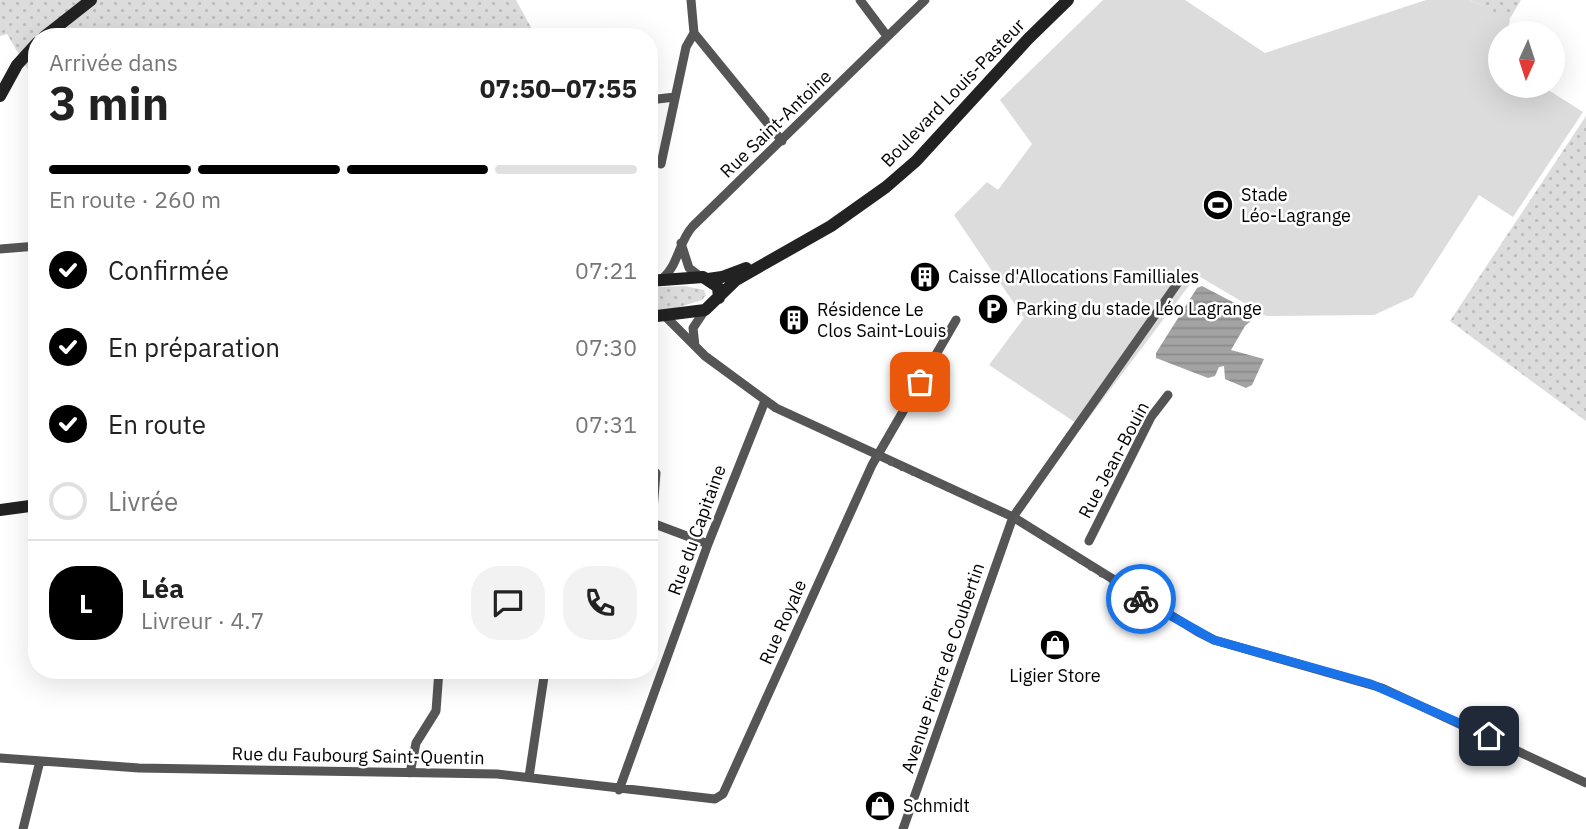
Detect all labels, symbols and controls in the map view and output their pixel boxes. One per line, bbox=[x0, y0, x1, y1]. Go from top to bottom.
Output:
street label: Boulevard Louis-Pasteur bbox=[876, 13, 1030, 172]
north arrow bbox=[1488, 21, 1564, 98]
map controls bbox=[1488, 21, 1565, 98]
text: Arrivée dans bbox=[49, 47, 178, 77]
street label: Rue Saint-Antoine bbox=[715, 65, 836, 183]
text: 07:50–07:55 bbox=[480, 71, 637, 105]
text: 3 min bbox=[49, 73, 169, 133]
place label: Stade Léo-Lagrange bbox=[1241, 183, 1351, 227]
text: En route · 260 m bbox=[49, 184, 221, 214]
sports icon: Stade Léo-Lagrange bbox=[1201, 188, 1235, 222]
icon: check bbox=[49, 251, 87, 289]
text: Confirmée bbox=[108, 253, 229, 287]
text: 07:21 bbox=[575, 255, 637, 285]
building icon: Caisse d'Allocations Familliales bbox=[908, 260, 942, 294]
place label: Caisse d'Allocations Familliales bbox=[948, 265, 1199, 288]
parking icon: Parking du stade Léo Lagrange bbox=[976, 292, 1010, 326]
place label: Parking du stade Léo Lagrange bbox=[1016, 297, 1262, 320]
place label: Résidence Le Clos Saint-Louis bbox=[817, 298, 947, 342]
building icon: Résidence Le Clos Saint-Louis bbox=[777, 303, 811, 337]
icon: check bbox=[49, 328, 87, 366]
text: En préparation bbox=[108, 330, 280, 364]
text: 07:30 bbox=[575, 332, 637, 362]
pin bbox=[890, 352, 950, 412]
icon: bag bbox=[901, 363, 939, 401]
street label: Rue Jean-Bouin bbox=[1073, 398, 1154, 522]
icon: check bbox=[49, 405, 87, 443]
text: En route bbox=[108, 407, 206, 441]
text: 07:31 bbox=[575, 409, 637, 439]
street label: Rue du Capitaine bbox=[662, 461, 731, 598]
text: Livrée bbox=[108, 484, 178, 518]
street label: Avenue Pierre de Coubertin bbox=[896, 560, 989, 776]
courier bbox=[1106, 564, 1176, 634]
button: chat bbox=[471, 566, 545, 640]
button: phone bbox=[563, 566, 637, 640]
text: Léa bbox=[141, 571, 184, 605]
street label: Rue Royale bbox=[754, 576, 811, 668]
icon: bike bbox=[1122, 580, 1160, 618]
text: L bbox=[79, 586, 93, 620]
text: Livreur · 4.7 bbox=[141, 605, 264, 635]
shop icon: Ligier Store bbox=[1038, 628, 1072, 662]
place label: Ligier Store bbox=[1009, 664, 1101, 687]
pin bbox=[1459, 706, 1519, 766]
icon: home bbox=[1470, 717, 1508, 755]
street label: Rue du Faubourg Saint-Quentin bbox=[231, 742, 485, 769]
shop icon: Schmidt bbox=[863, 789, 897, 823]
place label: Schmidt bbox=[903, 794, 970, 817]

